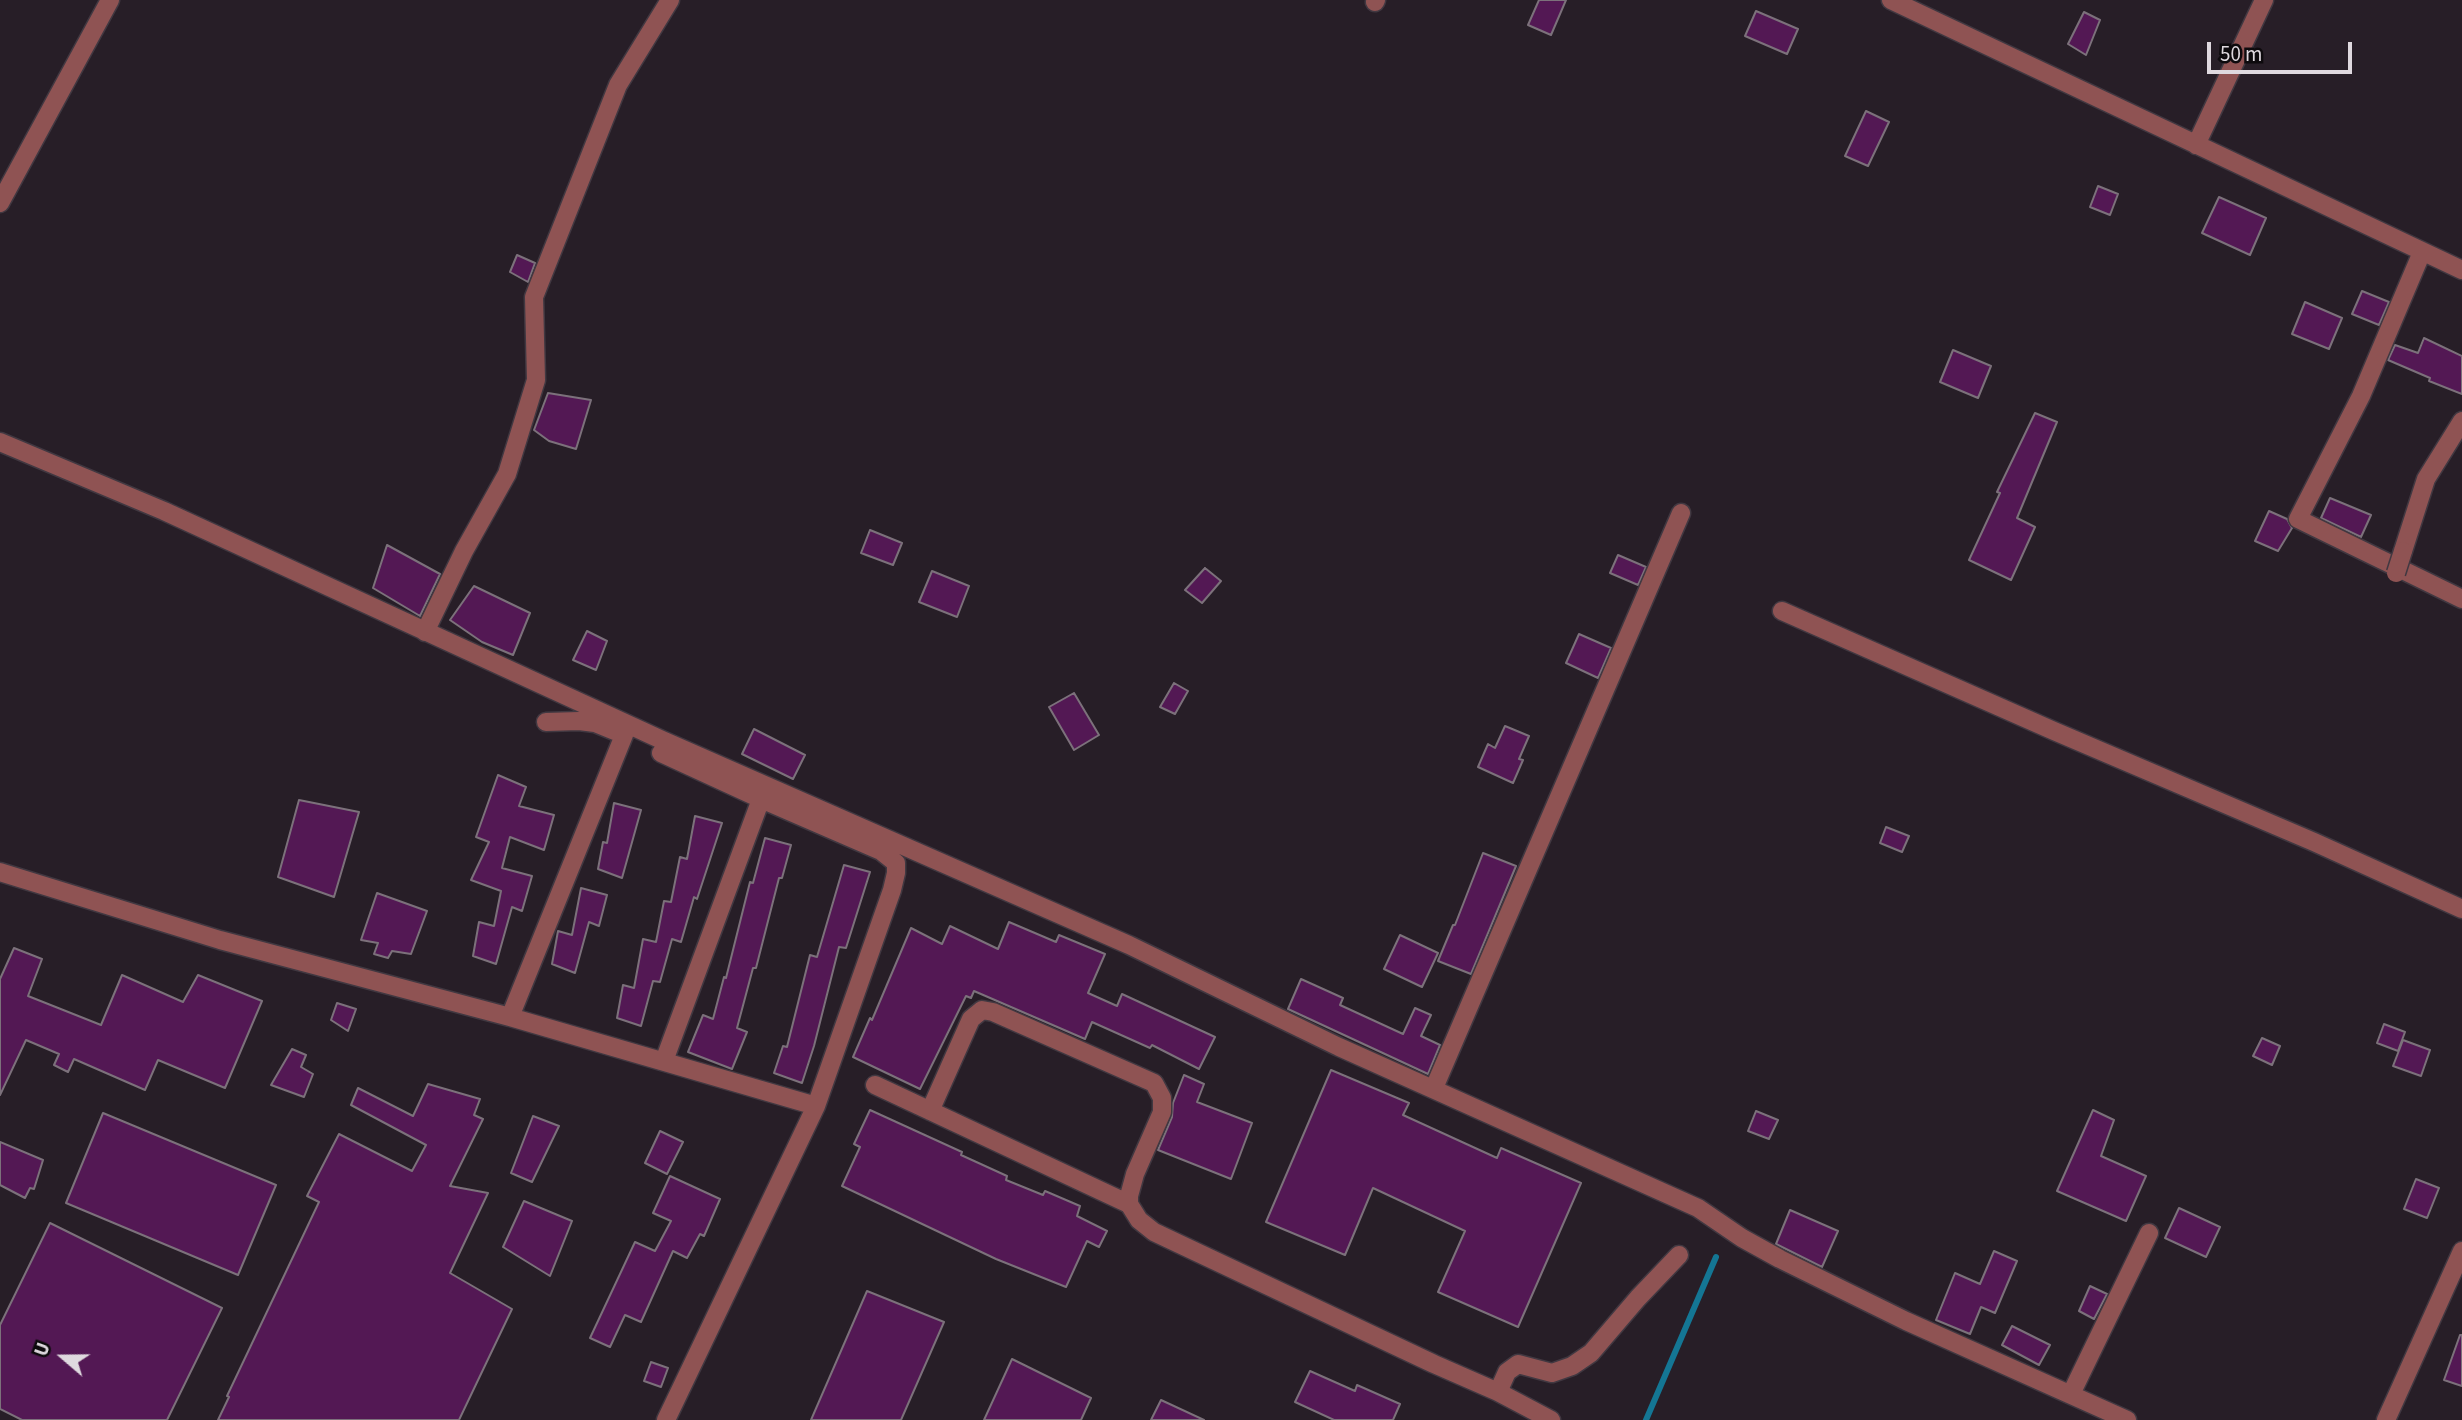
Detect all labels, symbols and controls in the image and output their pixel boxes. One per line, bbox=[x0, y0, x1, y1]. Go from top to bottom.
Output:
scale bar bbox=[2210, 28, 2355, 72]
text: 50 m bbox=[2220, 39, 2262, 69]
north arrow bbox=[28, 1322, 98, 1392]
text: U bbox=[28, 1339, 58, 1360]

